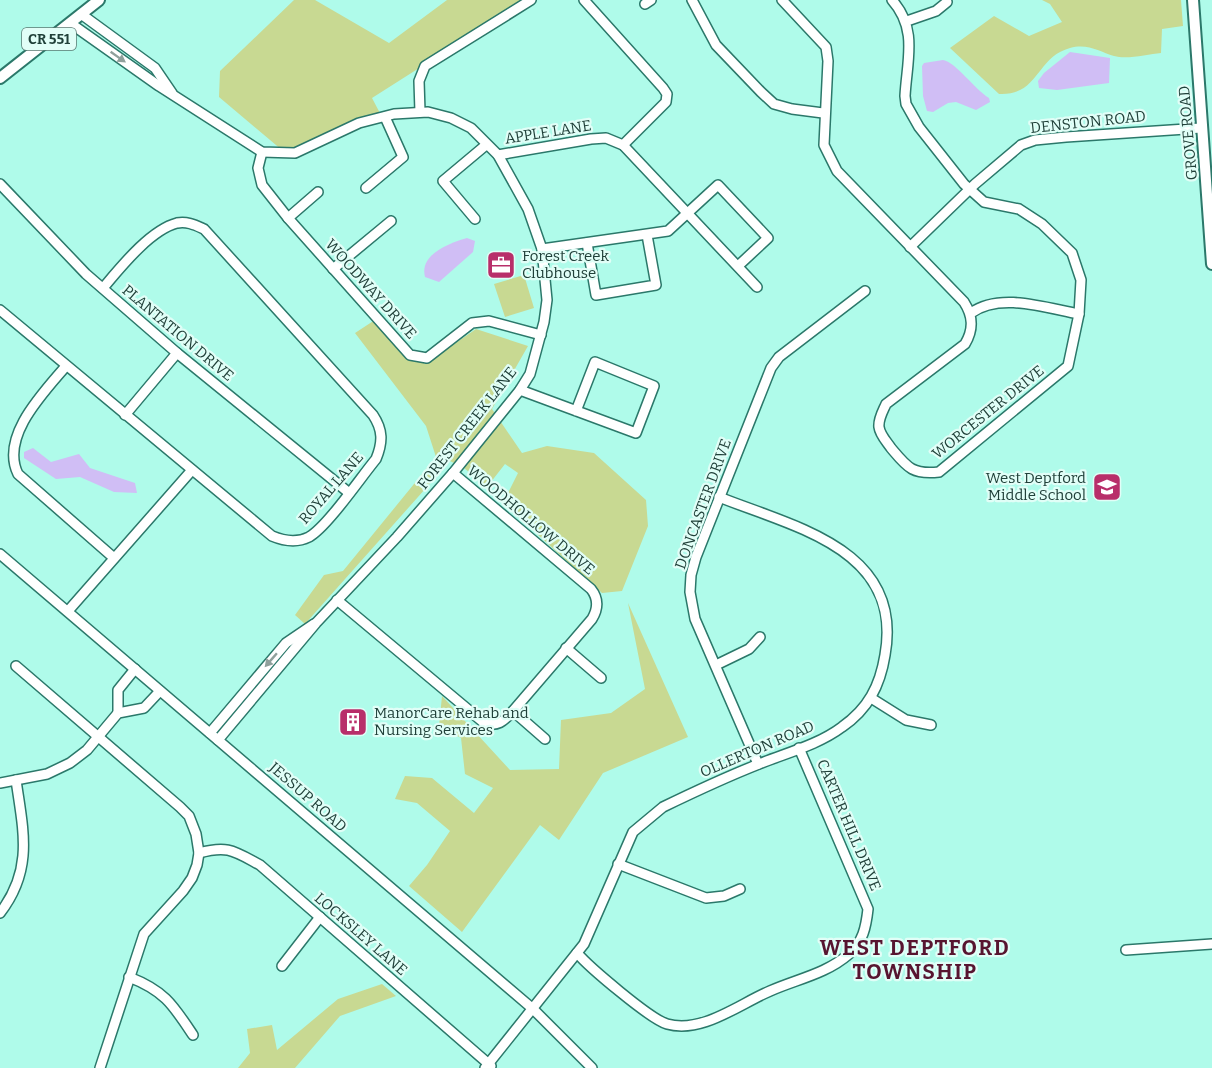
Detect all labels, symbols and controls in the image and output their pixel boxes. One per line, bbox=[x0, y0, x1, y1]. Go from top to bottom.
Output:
road number: CR 551 bbox=[22, 28, 76, 50]
one-way arrow bbox=[110, 51, 126, 63]
street label: GROVE ROAD bbox=[1175, 85, 1201, 181]
street label: DENSTON ROAD bbox=[1029, 107, 1147, 137]
street label: APPLE LANE bbox=[503, 116, 593, 148]
street label: WOODWAY DRIVE bbox=[322, 235, 420, 343]
place label: Forest Creek Clubhouse bbox=[522, 247, 609, 282]
office icon: Forest Creek Clubhouse bbox=[485, 249, 517, 281]
street label: PLANTATION DRIVE bbox=[119, 281, 237, 385]
street label: WORCESTER DRIVE bbox=[929, 361, 1047, 463]
street label: FOREST CREEK LANE bbox=[414, 363, 520, 493]
street label: DONCASTER DRIVE bbox=[671, 436, 735, 572]
street label: ROYAL LANE bbox=[295, 448, 367, 528]
street label: WOODHOLLOW DRIVE bbox=[464, 461, 598, 579]
place label: West Deptford Middle School bbox=[986, 469, 1086, 504]
school or university icon: West Deptford Middle School bbox=[1091, 471, 1123, 503]
one-way arrow bbox=[265, 652, 278, 668]
place label: ManorCare Rehab and Nursing Services bbox=[374, 704, 529, 739]
building icon: ManorCare Rehab and Nursing Services bbox=[337, 706, 369, 738]
street label: OLLERTON ROAD bbox=[697, 717, 817, 781]
street label: CARTER HILL DRIVE bbox=[813, 757, 885, 893]
street label: JESSUP ROAD bbox=[265, 758, 350, 835]
street label: LOCKSLEY LANE bbox=[311, 889, 411, 979]
district label: WEST DEPTFORD TOWNSHIP bbox=[820, 935, 1010, 985]

